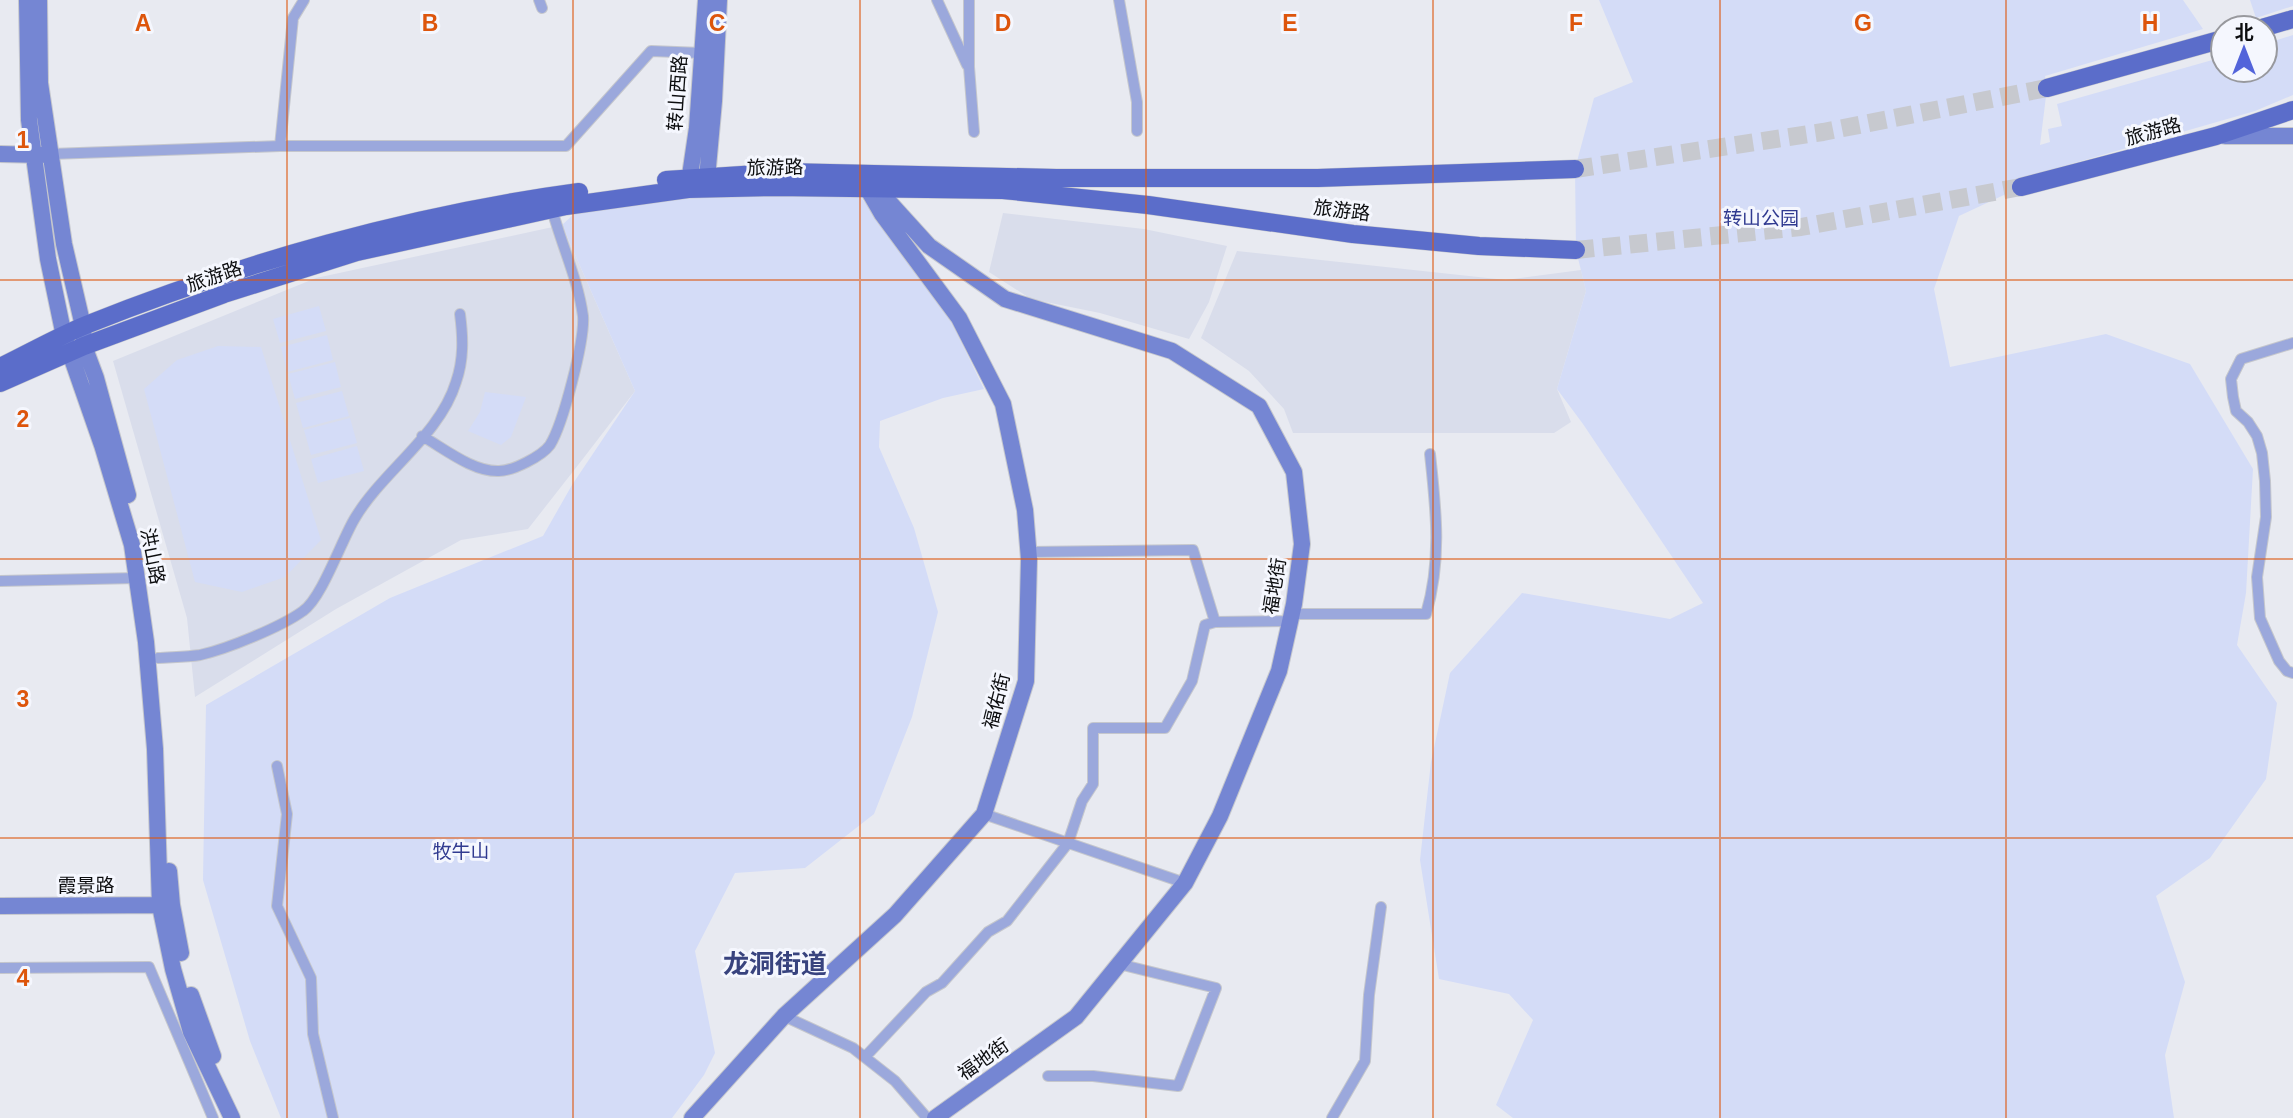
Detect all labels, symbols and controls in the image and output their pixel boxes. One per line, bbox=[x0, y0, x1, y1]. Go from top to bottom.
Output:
text: A bbox=[135, 10, 151, 36]
text: B bbox=[422, 10, 438, 36]
text: C bbox=[709, 10, 725, 36]
text: D bbox=[995, 10, 1011, 36]
text: E bbox=[1282, 10, 1298, 36]
text: F bbox=[1569, 10, 1583, 36]
text: G bbox=[1854, 10, 1872, 36]
text: H bbox=[2142, 10, 2158, 36]
north arrow bbox=[2209, 14, 2279, 84]
text: 北 bbox=[2234, 22, 2254, 43]
street label: 转山西路 bbox=[664, 54, 691, 132]
street label: 旅游路 bbox=[2123, 114, 2183, 149]
text: 1 bbox=[17, 127, 30, 153]
street label: 旅游路 bbox=[746, 157, 804, 178]
street label: 旅游路 bbox=[1312, 197, 1372, 224]
park label: 转山公园 bbox=[1723, 208, 1799, 229]
street label: 旅游路 bbox=[184, 257, 245, 296]
text: 2 bbox=[17, 406, 29, 432]
street label: 洪山路 bbox=[137, 526, 168, 586]
street label: 福地街 bbox=[1260, 556, 1289, 616]
street label: 福佑街 bbox=[979, 671, 1014, 731]
text: 3 bbox=[17, 686, 29, 712]
park label: 牧牛山 bbox=[432, 841, 490, 862]
street label: 霞景路 bbox=[57, 875, 115, 896]
district label: 龙洞街道 bbox=[723, 949, 827, 979]
text: 4 bbox=[17, 965, 30, 991]
street label: 福地街 bbox=[954, 1034, 1013, 1084]

